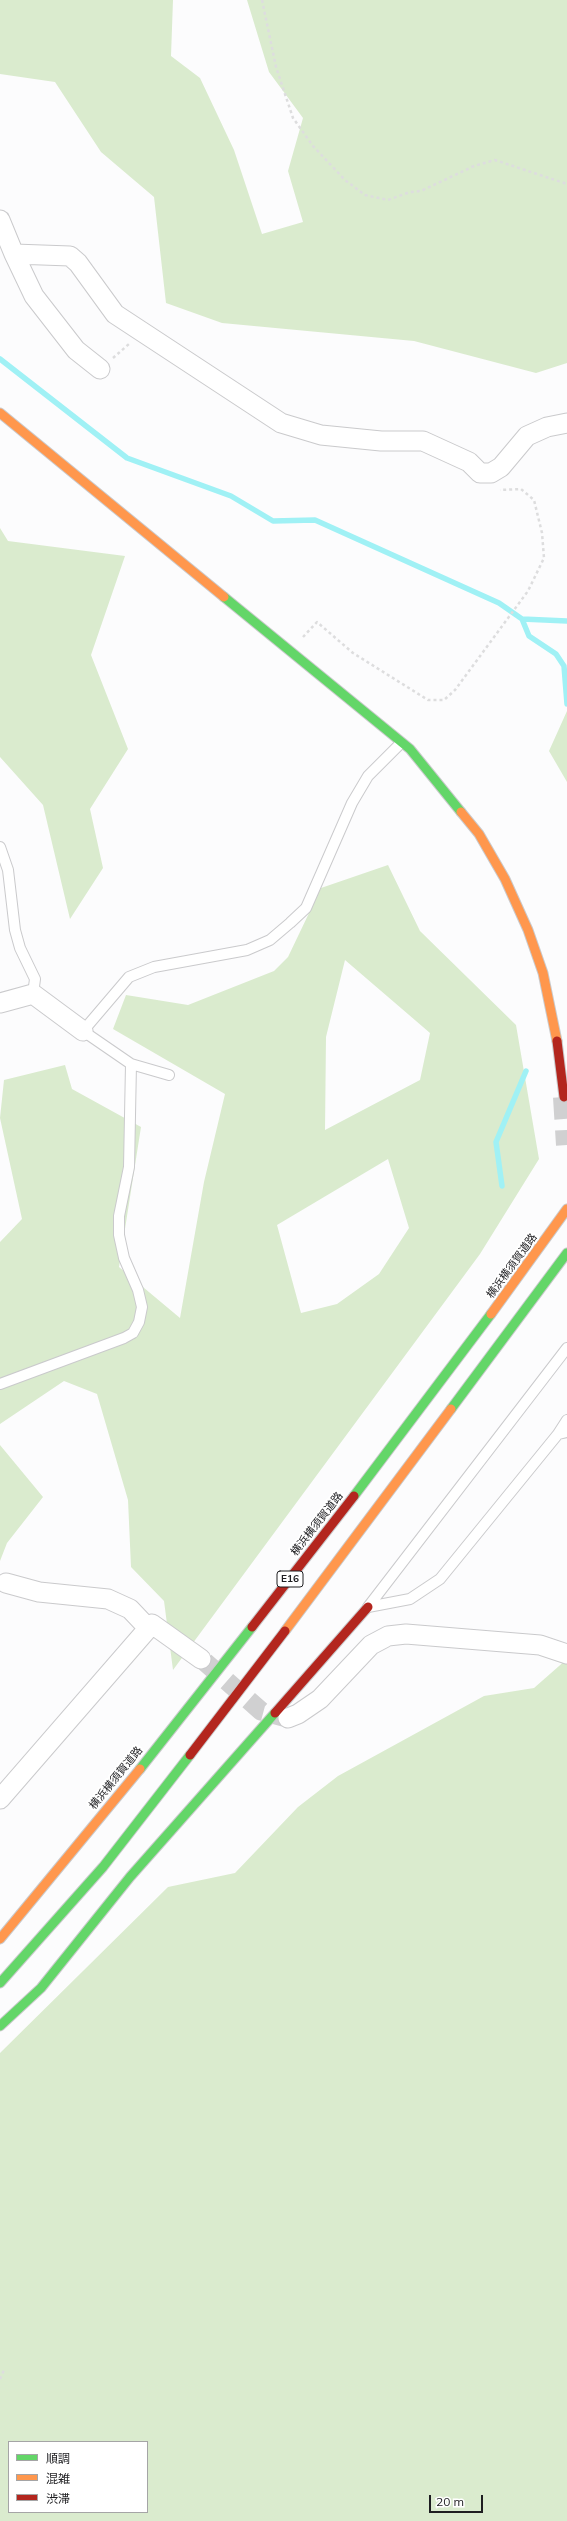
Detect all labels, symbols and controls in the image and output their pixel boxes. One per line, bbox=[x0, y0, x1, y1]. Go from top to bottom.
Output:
street label: 横浜横須賀道路 bbox=[484, 1231, 540, 1301]
street label: 横浜横須賀道路 bbox=[288, 1490, 346, 1558]
road number: E16 bbox=[277, 1571, 303, 1587]
street label: 横浜横須賀道路 bbox=[87, 1744, 145, 1812]
legend bbox=[8, 2441, 148, 2513]
text: 順調 bbox=[46, 2451, 70, 2466]
text: 混雑 bbox=[46, 2471, 70, 2486]
scale bar bbox=[431, 2487, 485, 2513]
text: 渋滞 bbox=[46, 2491, 70, 2506]
text: 20 m bbox=[436, 2494, 464, 2509]

